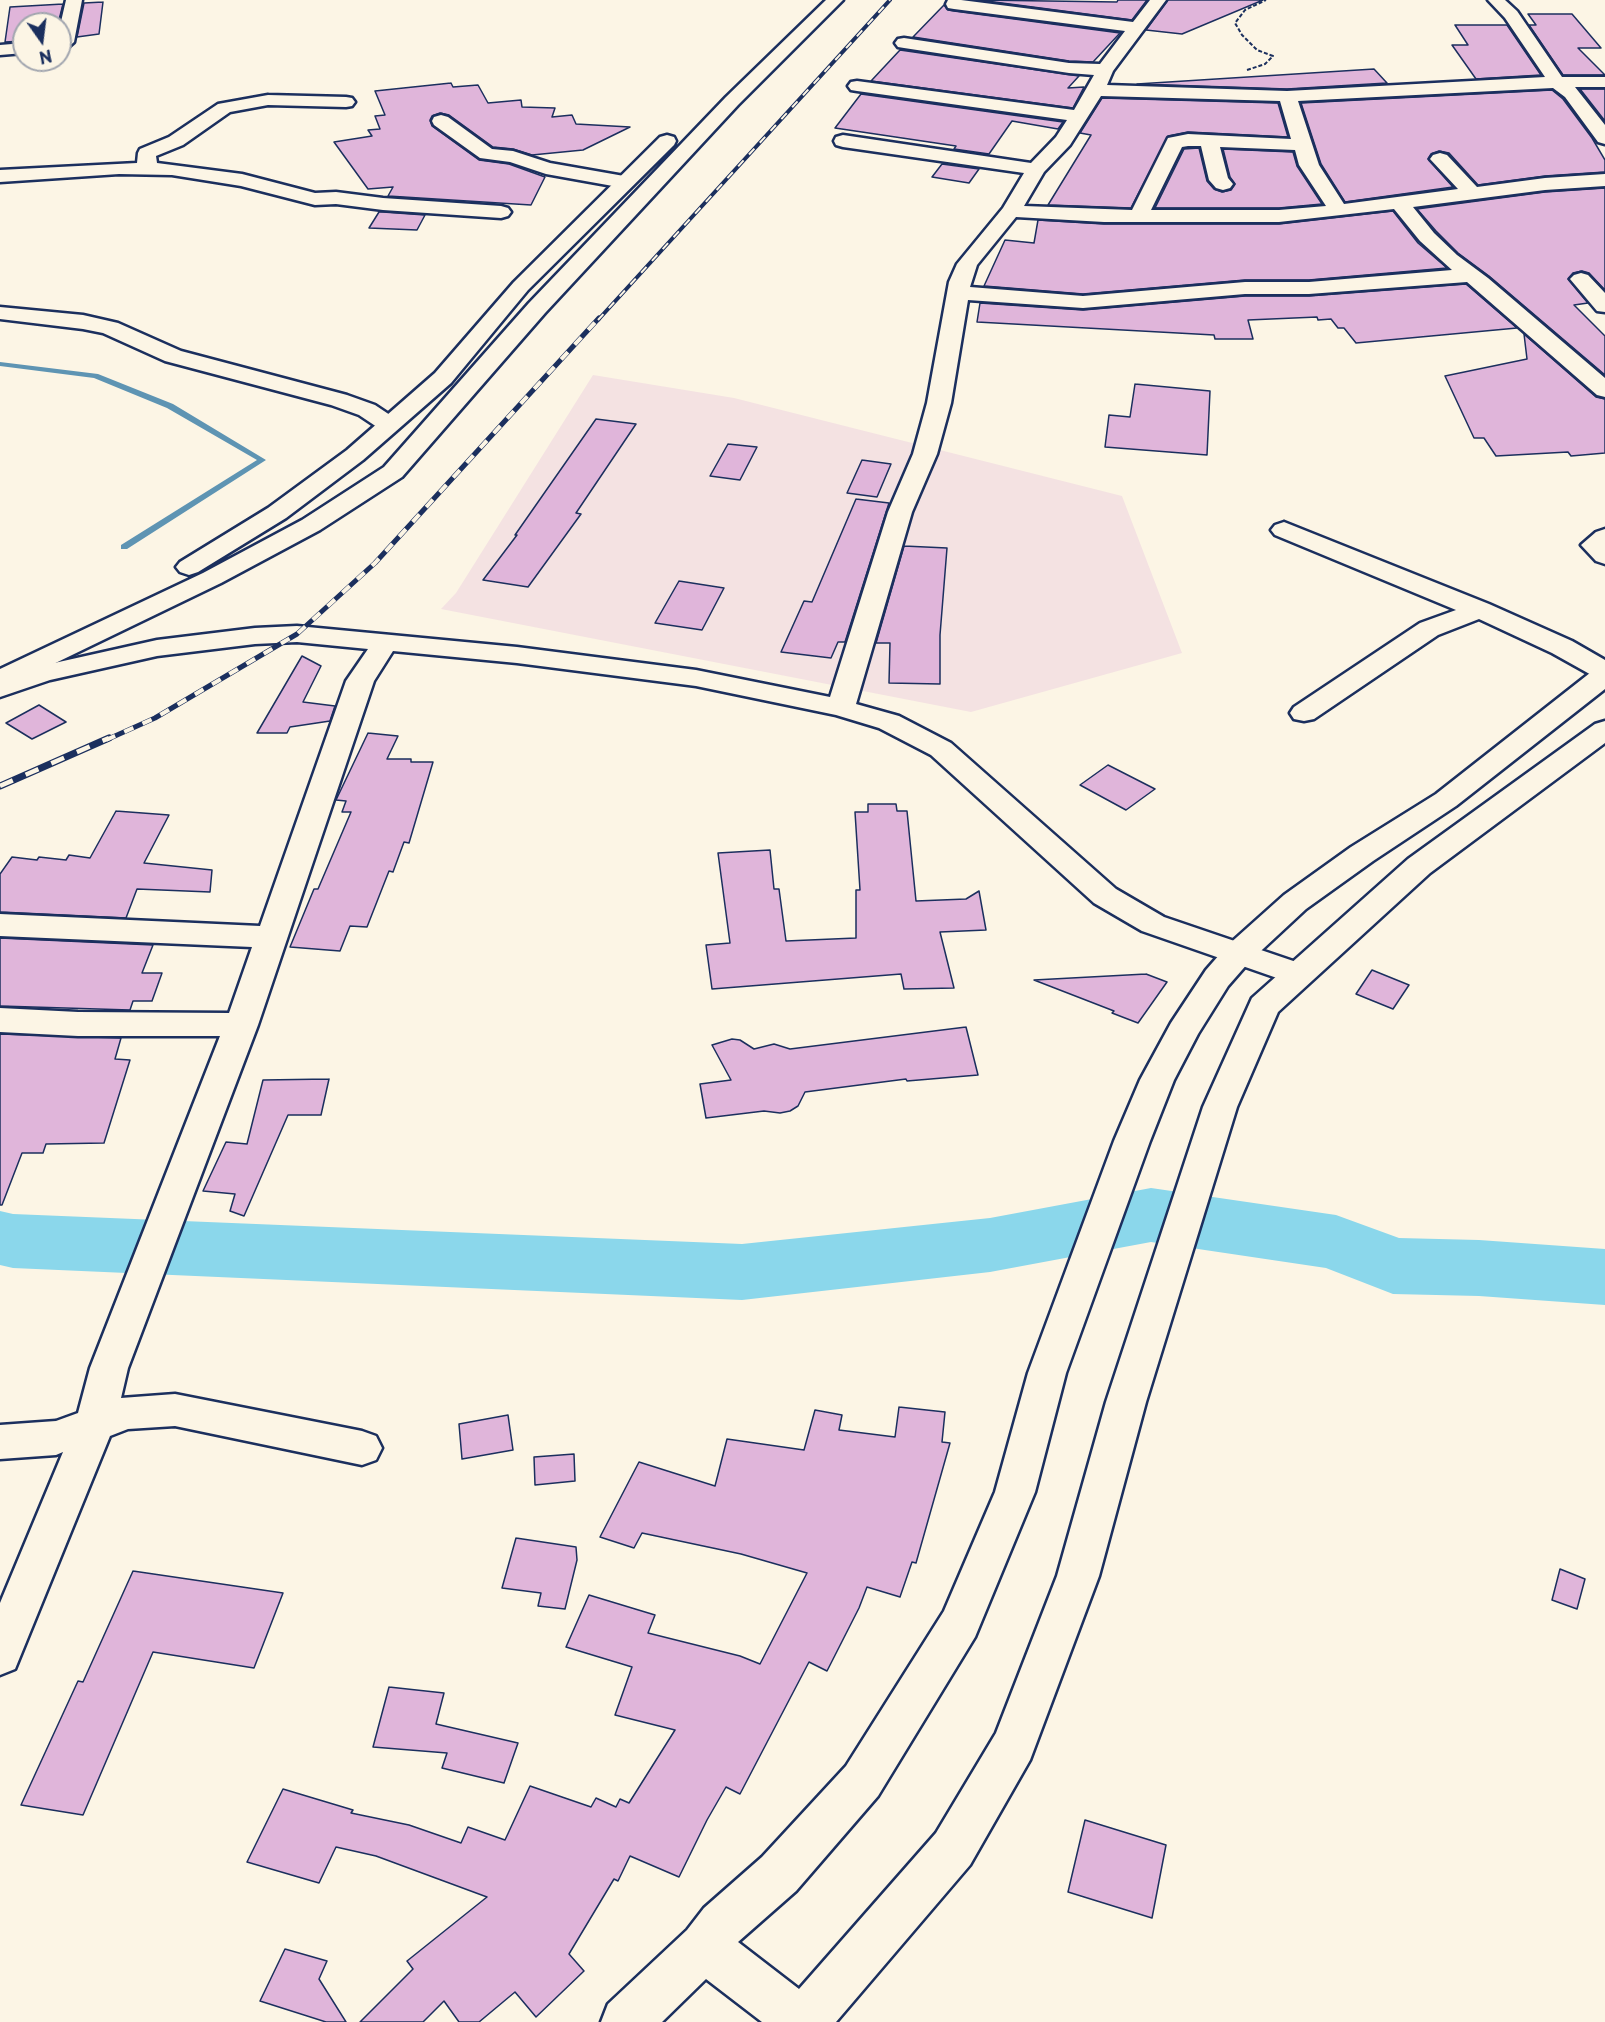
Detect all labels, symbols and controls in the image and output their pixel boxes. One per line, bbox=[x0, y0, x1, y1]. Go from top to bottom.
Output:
north arrow bbox=[12, 12, 72, 72]
text: N bbox=[37, 44, 55, 71]

